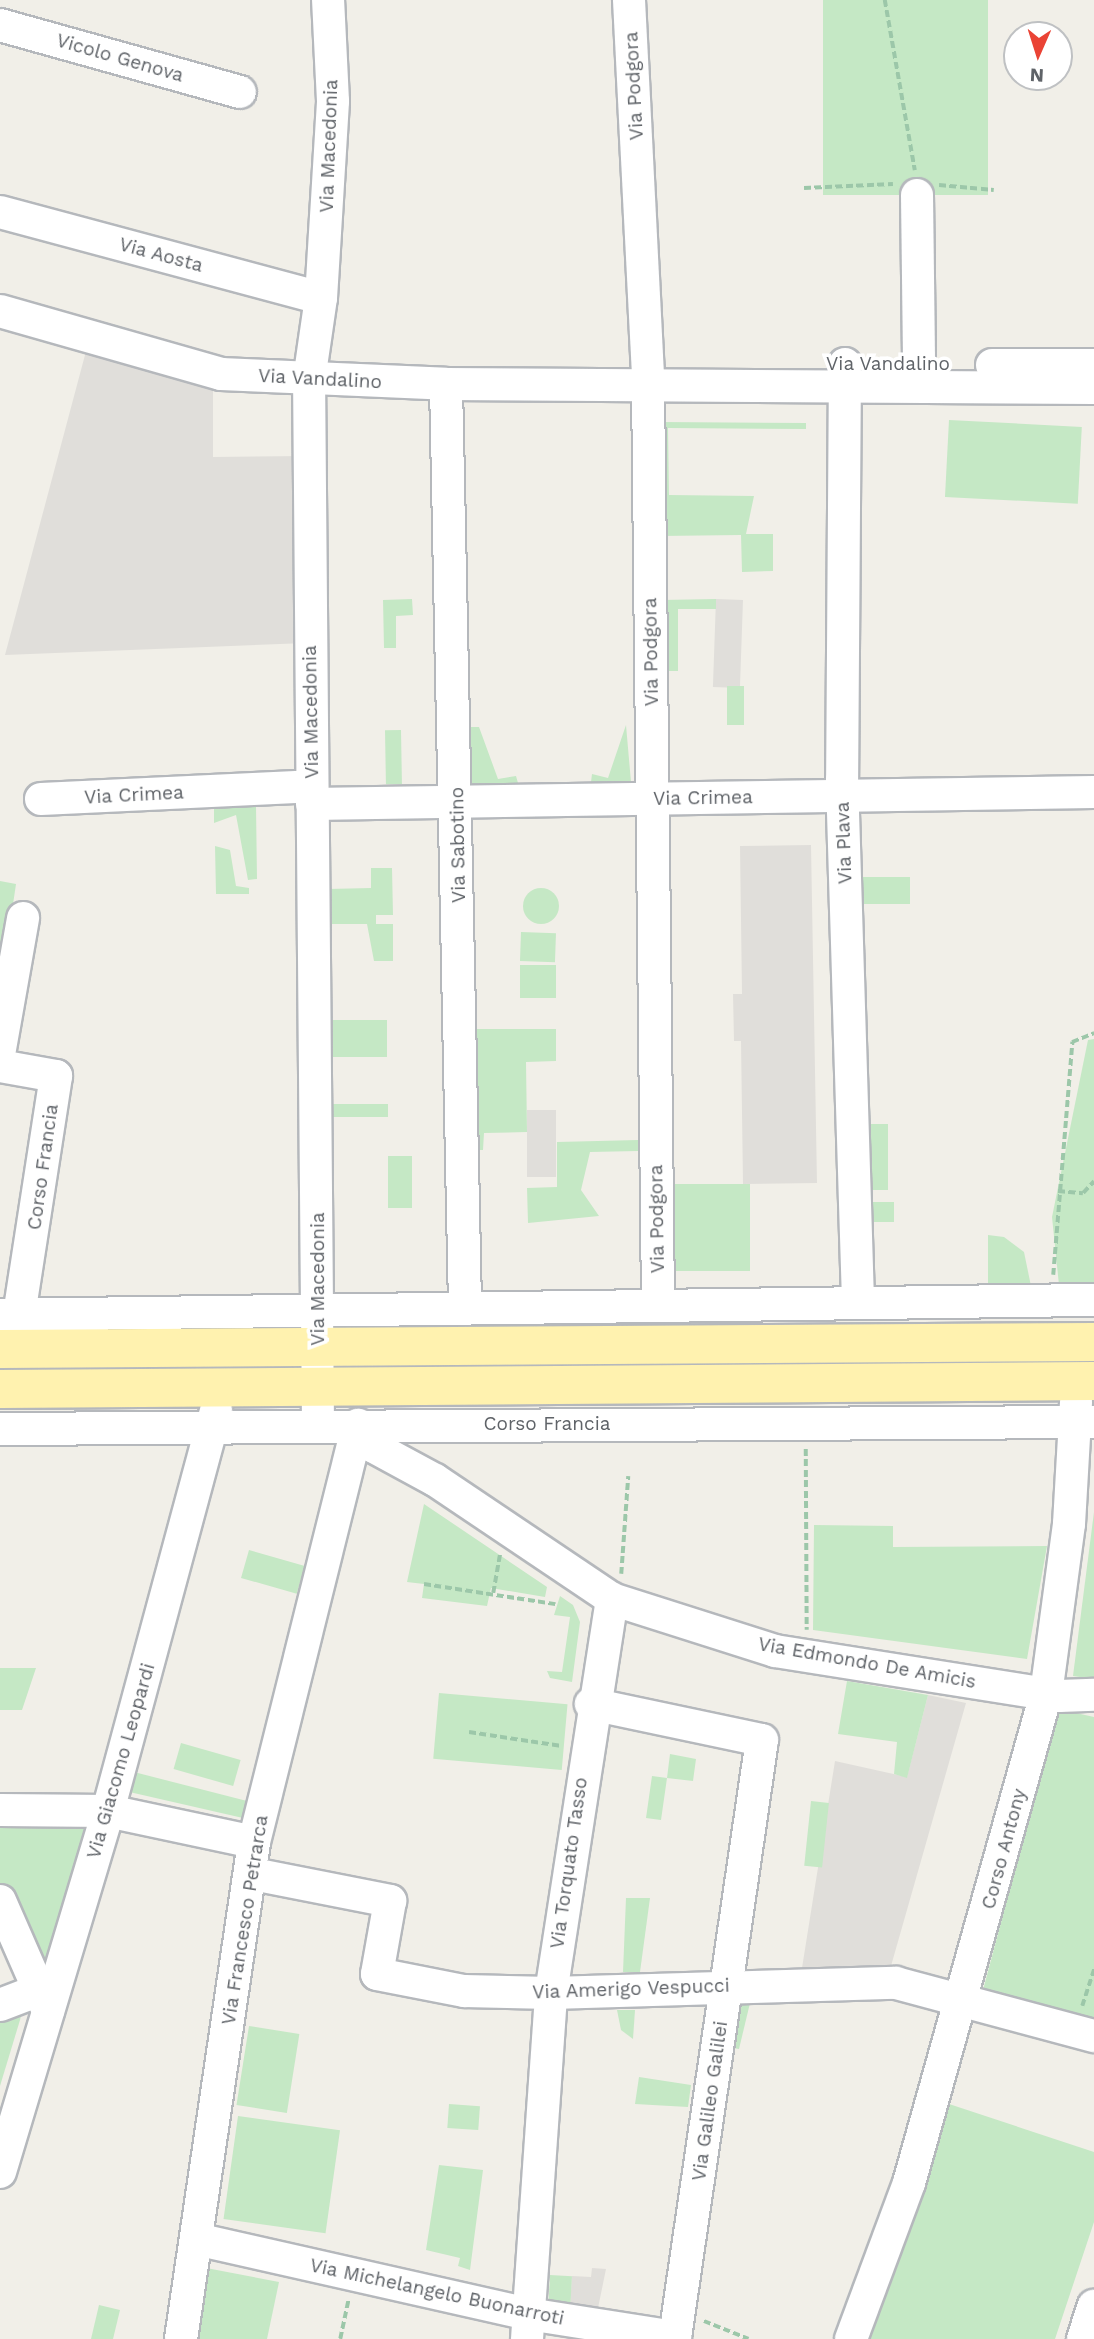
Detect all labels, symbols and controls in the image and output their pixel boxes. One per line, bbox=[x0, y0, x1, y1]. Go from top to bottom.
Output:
north arrow bbox=[1003, 21, 1073, 91]
street label: Vicolo Genova bbox=[54, 29, 186, 87]
street label: Via Podgora bbox=[620, 31, 648, 141]
text: N bbox=[1029, 64, 1045, 87]
street label: Via Macedonia bbox=[315, 79, 343, 213]
street label: Via Aosta bbox=[116, 233, 206, 277]
street label: Via Vandalino bbox=[826, 353, 950, 375]
street label: Via Vandalino bbox=[257, 364, 383, 394]
street label: Via Podgora bbox=[639, 597, 663, 707]
street label: Via Macedonia bbox=[298, 645, 324, 779]
street label: Via Crimea bbox=[83, 781, 185, 809]
street label: Via Sabotino bbox=[446, 786, 470, 904]
street label: Via Crimea bbox=[653, 786, 753, 810]
street label: Via Plava bbox=[831, 801, 857, 885]
street label: Corso Francia bbox=[23, 1103, 63, 1231]
street label: Via Podgora bbox=[645, 1164, 669, 1274]
street label: Via Macedonia bbox=[307, 1212, 329, 1346]
street label: Corso Francia bbox=[484, 1413, 610, 1435]
street label: Via Edmondo De Amicis bbox=[756, 1633, 978, 1693]
street label: Via Giacomo Leopardi bbox=[82, 1660, 160, 1862]
street label: Via Torquato Tasso bbox=[546, 1775, 592, 1951]
street label: Corso Antony bbox=[977, 1786, 1031, 1912]
street label: Via Francesco Petrarca bbox=[217, 1813, 273, 2027]
street label: Via Amerigo Vespucci bbox=[531, 1974, 731, 2004]
street label: Via Galileo Galilei bbox=[687, 2019, 733, 2183]
street label: Via Michelangelo Buonarroti bbox=[308, 2254, 566, 2330]

